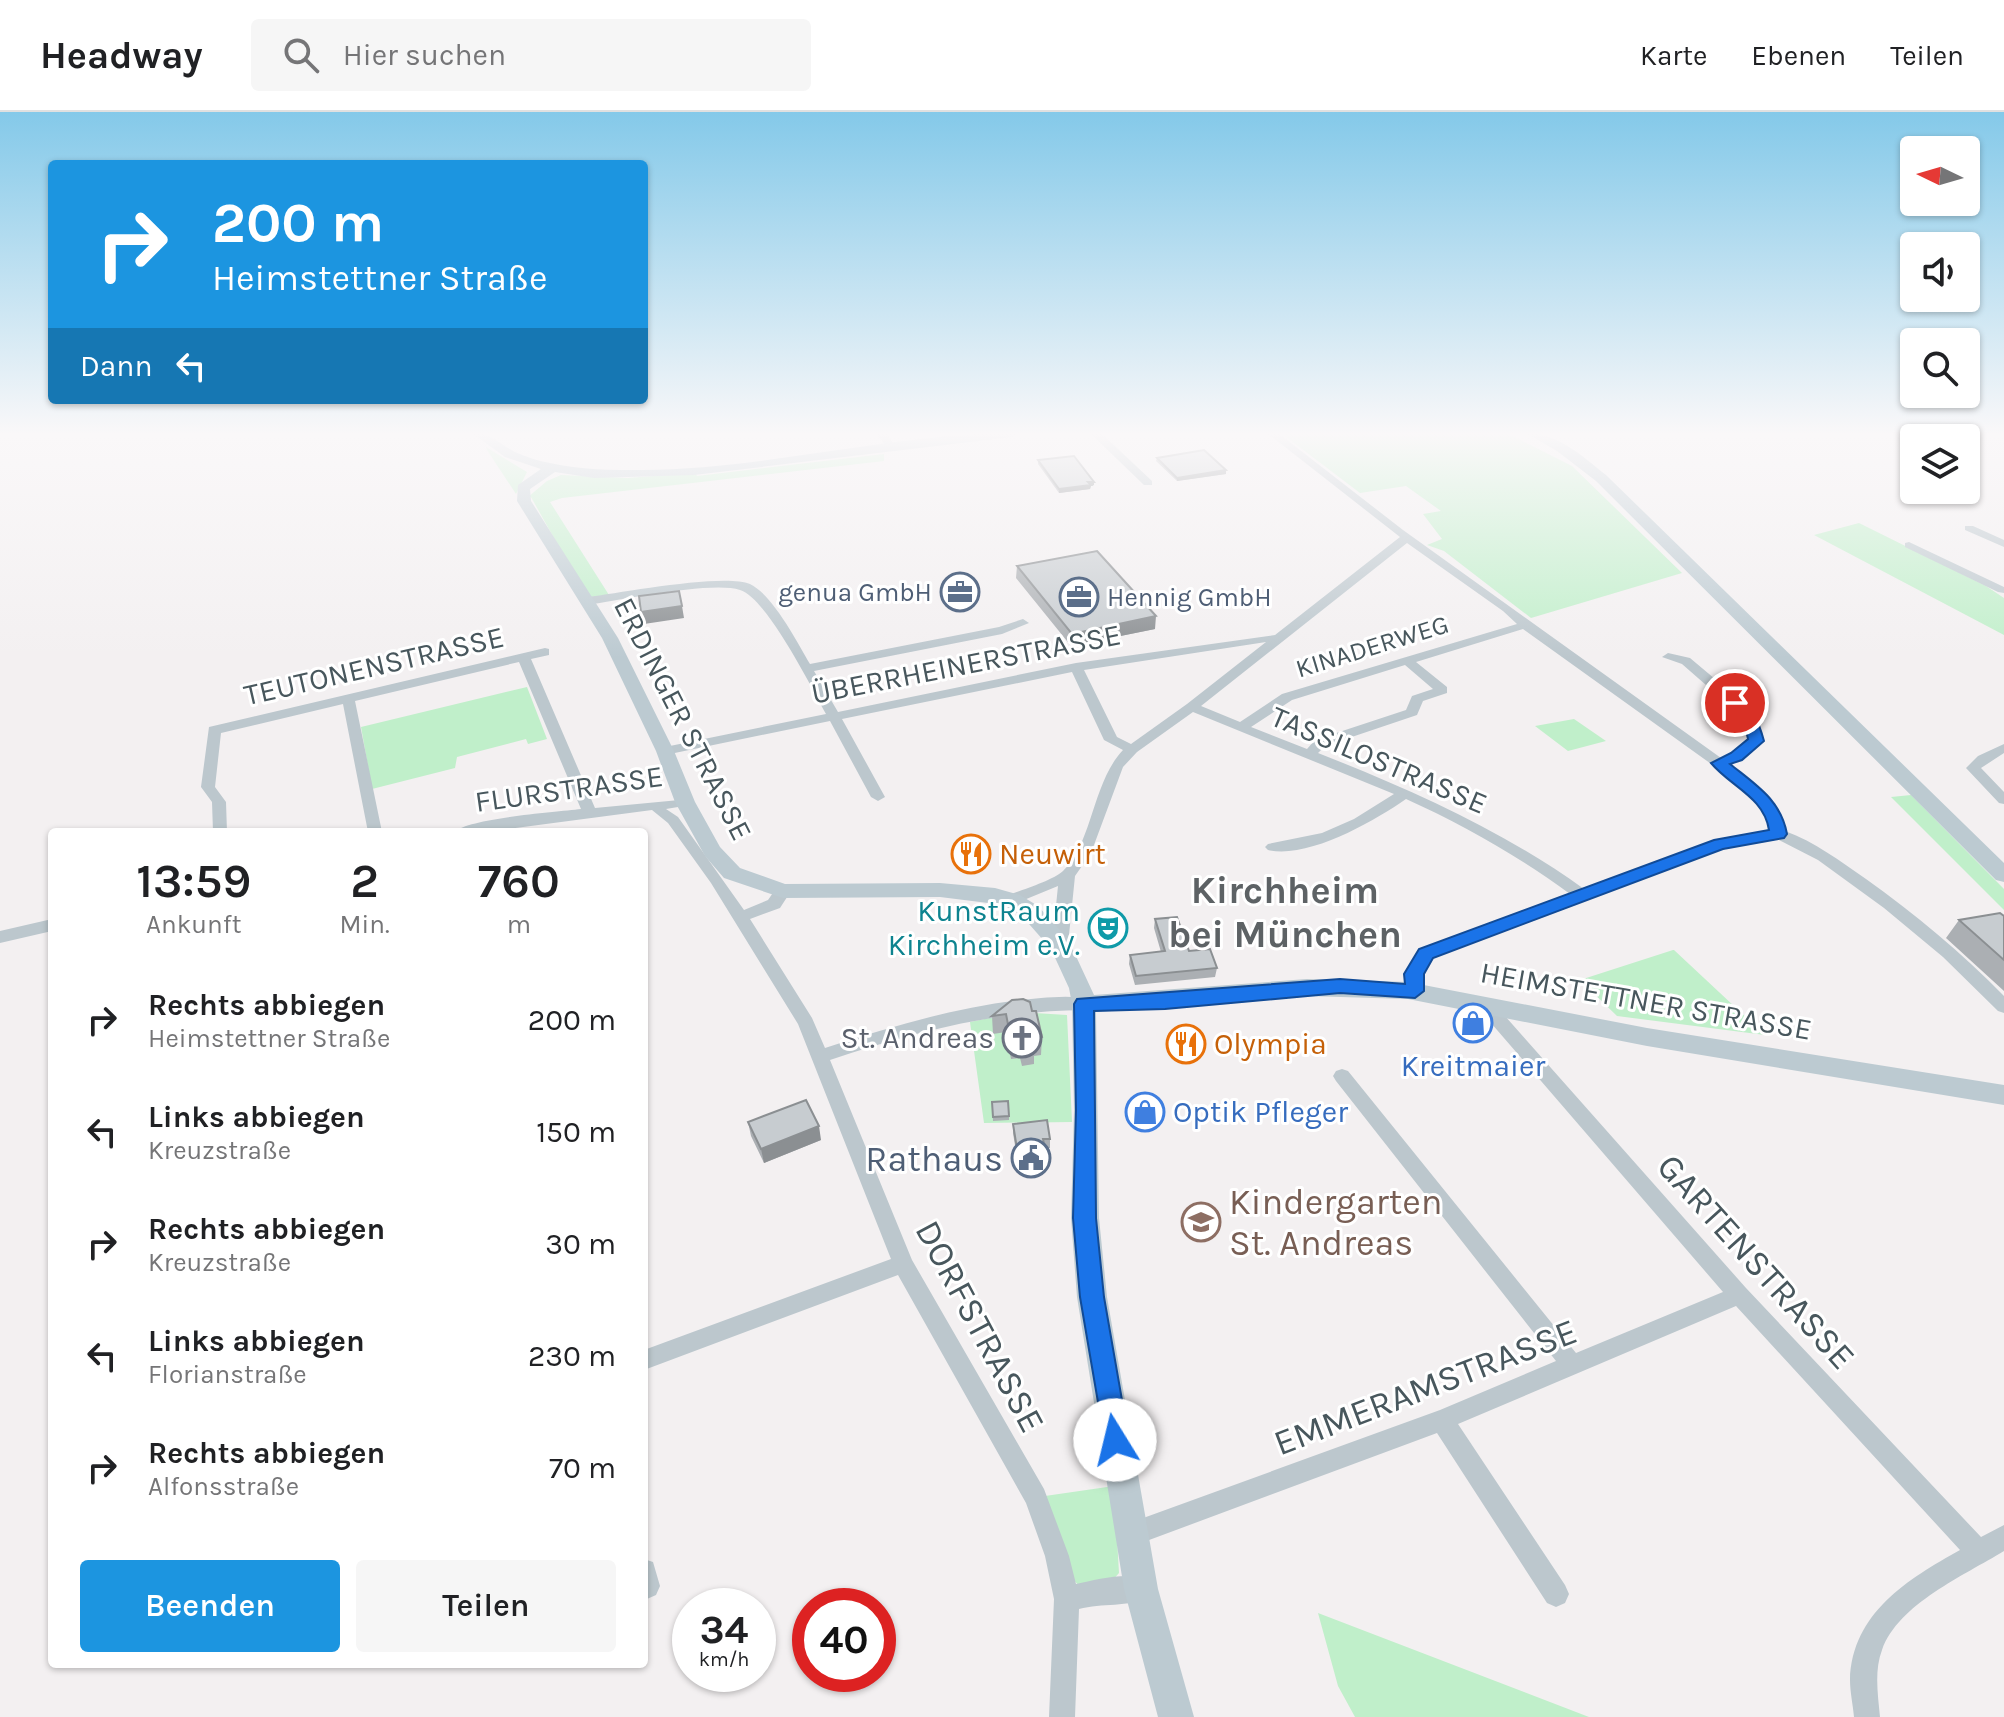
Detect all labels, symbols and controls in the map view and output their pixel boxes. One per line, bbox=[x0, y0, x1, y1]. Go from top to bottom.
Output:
search box bbox=[251, 19, 811, 91]
text: Headway bbox=[40, 33, 203, 78]
icon: search bbox=[279, 33, 323, 77]
text: Hier suchen bbox=[343, 37, 506, 73]
text: Karte bbox=[1640, 39, 1707, 72]
text: Ebenen bbox=[1751, 39, 1846, 72]
text: Teilen bbox=[1890, 39, 1964, 72]
north arrow bbox=[1900, 136, 1980, 216]
map controls bbox=[1900, 136, 1980, 504]
text: 200 m bbox=[212, 190, 384, 255]
icon: right bbox=[80, 192, 184, 296]
button: sound bbox=[1900, 232, 1980, 312]
text: Heimstettner Straße bbox=[212, 257, 547, 299]
button: search bbox=[1900, 328, 1980, 408]
icon: left bbox=[169, 344, 213, 388]
text: Dann bbox=[80, 348, 153, 384]
button: layers bbox=[1900, 424, 1980, 504]
office icon: genua GmbH bbox=[939, 571, 981, 613]
office icon: Hennig GmbH bbox=[1058, 576, 1100, 618]
place label: genua GmbH bbox=[778, 577, 932, 608]
place label: Hennig GmbH bbox=[1107, 582, 1272, 613]
street label: ERDINGER STRASSE bbox=[606, 592, 760, 846]
street label: KINADERWEG bbox=[1292, 609, 1452, 684]
street label: ÜBERRHEINERSTRASSE bbox=[808, 616, 1124, 712]
street label: TEUTONENSTRASSE bbox=[241, 619, 507, 713]
pin bbox=[1701, 669, 1769, 737]
icon: arrive bbox=[1713, 681, 1757, 725]
street label: TASSILOSTRASSE bbox=[1266, 698, 1492, 822]
street label: FLURSTRASSE bbox=[473, 758, 665, 820]
restaurant icon: Neuwirt bbox=[950, 833, 992, 875]
place label: Neuwirt bbox=[999, 836, 1106, 872]
text: 13:59 bbox=[136, 853, 251, 909]
text: 2 bbox=[350, 853, 379, 909]
text: 760 bbox=[478, 853, 560, 909]
district label: Kirchheim bei München bbox=[1168, 868, 1402, 957]
place label: KunstRaum Kirchheim e.V. bbox=[888, 893, 1080, 963]
theatre icon: KunstRaum Kirchheim e.V. bbox=[1087, 907, 1129, 949]
text: Ankunft bbox=[146, 909, 241, 940]
text: Min. bbox=[340, 909, 390, 940]
text: m bbox=[507, 909, 531, 940]
street label: HEIMSTETTNER STRASSE bbox=[1478, 954, 1814, 1048]
text: Rechts abbiegen bbox=[148, 987, 385, 1023]
icon: right bbox=[80, 998, 124, 1042]
text: 200 m bbox=[528, 1002, 616, 1038]
shop icon: Kreitmaier bbox=[1452, 1002, 1494, 1044]
church icon: St. Andreas bbox=[1001, 1017, 1043, 1059]
place label: St. Andreas bbox=[840, 1020, 994, 1056]
text: Heimstettner Straße bbox=[148, 1023, 390, 1054]
restaurant icon: Olympia bbox=[1165, 1023, 1207, 1065]
place label: Olympia bbox=[1214, 1026, 1327, 1062]
place label: Kreitmaier bbox=[1401, 1048, 1545, 1084]
shop icon: Optik Pfleger bbox=[1124, 1091, 1166, 1133]
place label: Optik Pfleger bbox=[1173, 1094, 1348, 1130]
text: Links abbiegen bbox=[148, 1099, 365, 1135]
icon: left bbox=[80, 1110, 124, 1154]
text: 150 m bbox=[536, 1114, 616, 1150]
text: Kreuzstraße bbox=[148, 1135, 291, 1166]
public building icon: Rathaus bbox=[1010, 1137, 1052, 1179]
place label: Rathaus bbox=[865, 1138, 1003, 1180]
street label: GARTENSTRASSE bbox=[1649, 1145, 1864, 1378]
place label: Kindergarten St. Andreas bbox=[1229, 1181, 1442, 1264]
school or university icon: Kindergarten St. Andreas bbox=[1180, 1201, 1222, 1243]
text: Rechts abbiegen bbox=[148, 1211, 385, 1247]
street label: DORFSTRASSE bbox=[907, 1213, 1054, 1440]
icon: right bbox=[80, 1222, 124, 1266]
text: 30 m bbox=[545, 1226, 616, 1262]
text: Kreuzstraße bbox=[148, 1247, 291, 1278]
street label: EMMERAMSTRASSE bbox=[1268, 1310, 1583, 1464]
text: Links abbiegen bbox=[148, 1323, 365, 1359]
icon: left bbox=[80, 1334, 124, 1378]
text: 230 m bbox=[528, 1338, 616, 1374]
text: Florianstraße bbox=[148, 1359, 307, 1390]
position arrow bbox=[1073, 1398, 1157, 1482]
text: Rechts abbiegen bbox=[148, 1435, 385, 1471]
icon: right bbox=[80, 1446, 124, 1490]
text: 70 m bbox=[549, 1450, 616, 1486]
text: Alfonsstraße bbox=[148, 1471, 299, 1502]
button: Beenden bbox=[80, 1560, 340, 1652]
button: Teilen bbox=[356, 1560, 616, 1652]
speed limit sign: 40 bbox=[792, 1588, 896, 1692]
text: 34 bbox=[700, 1606, 748, 1653]
text: km/h bbox=[699, 1648, 749, 1671]

